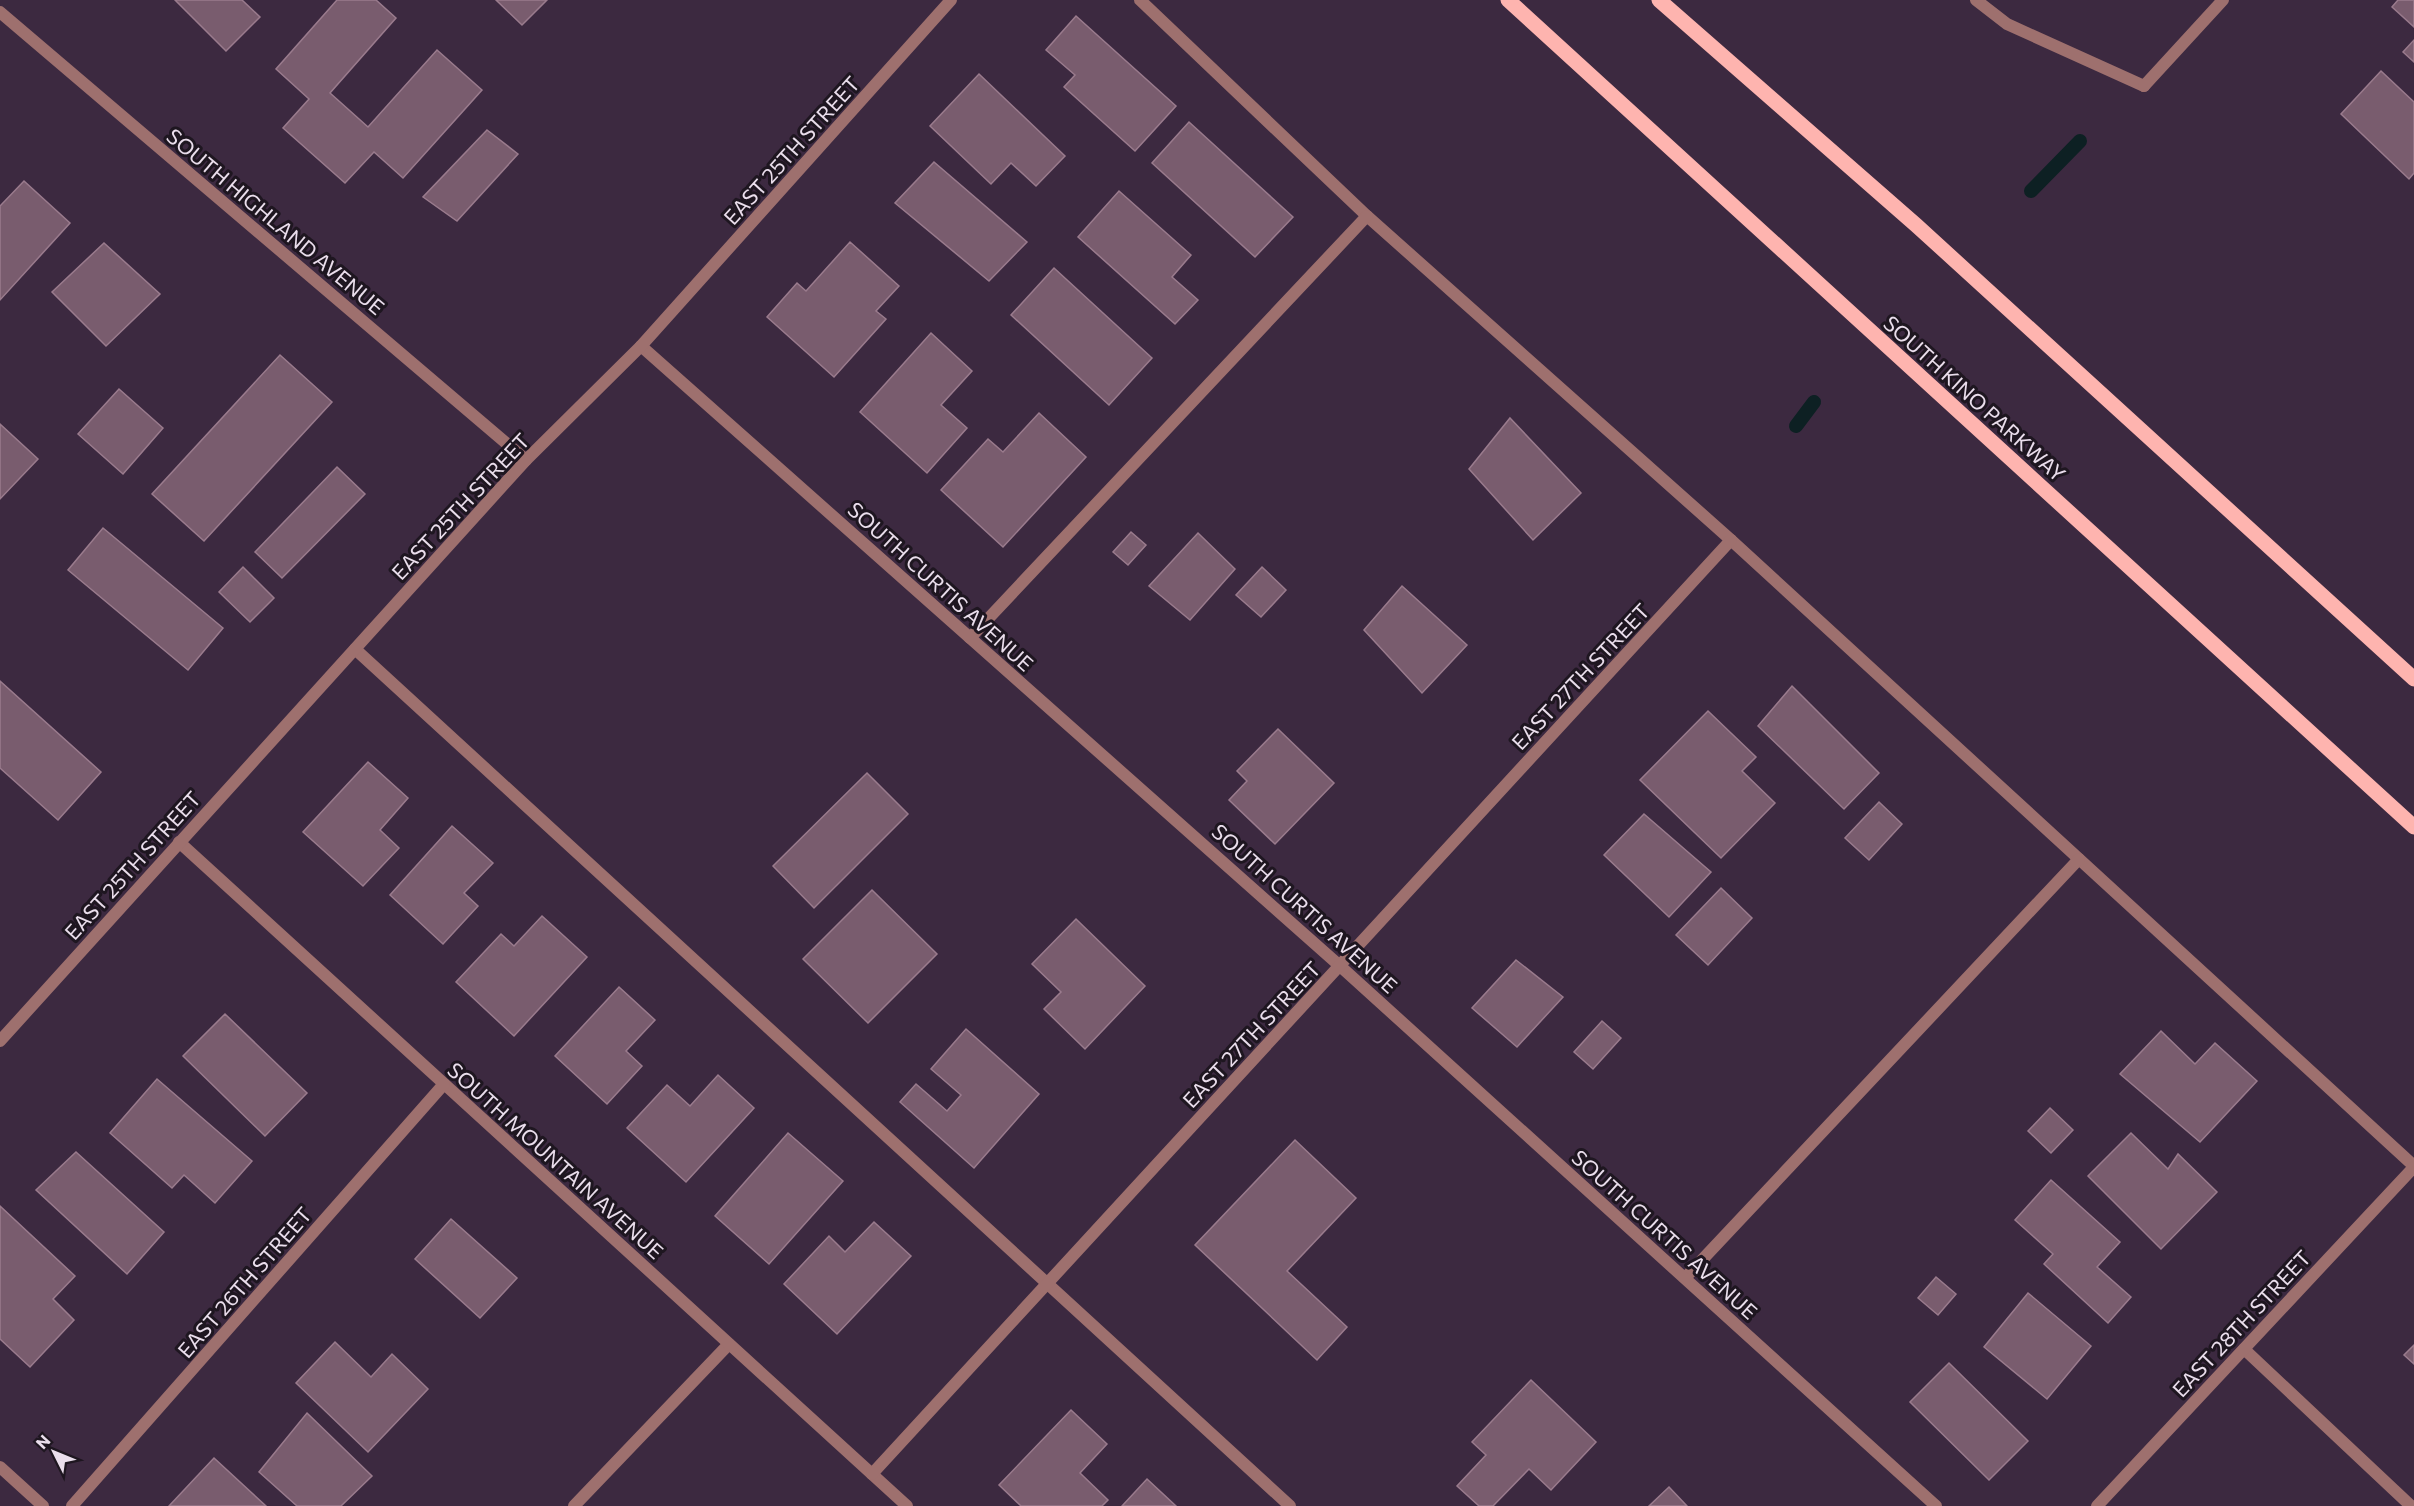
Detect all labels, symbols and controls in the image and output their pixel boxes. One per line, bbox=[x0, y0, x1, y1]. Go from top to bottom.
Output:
street label: EAST 25TH STREET bbox=[718, 71, 864, 229]
street label: SOUTH HIGHLAND AVENUE bbox=[162, 123, 390, 319]
street label: SOUTH KINO PARKWAY bbox=[1879, 310, 2071, 486]
street label: EAST 25TH STREET bbox=[386, 428, 534, 584]
street label: SOUTH CURTIS AVENUE bbox=[843, 496, 1039, 676]
street label: EAST 27TH STREET bbox=[1506, 598, 1654, 754]
street label: EAST 25TH STREET bbox=[59, 786, 205, 944]
street label: SOUTH CURTIS AVENUE bbox=[1207, 818, 1403, 998]
street label: EAST 27TH STREET bbox=[1177, 956, 1325, 1112]
street label: SOUTH MOUNTAIN AVENUE bbox=[443, 1057, 669, 1263]
street label: SOUTH CURTIS AVENUE bbox=[1567, 1144, 1763, 1324]
street label: EAST 26TH STREET bbox=[172, 1202, 316, 1362]
street label: EAST 28TH STREET bbox=[2167, 1245, 2315, 1401]
north arrow bbox=[24, 1422, 84, 1482]
text: N bbox=[32, 1431, 54, 1452]

